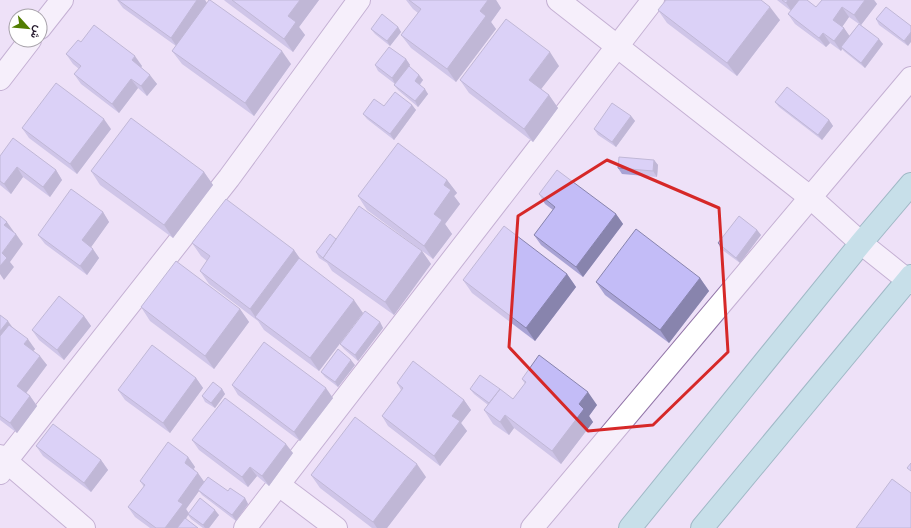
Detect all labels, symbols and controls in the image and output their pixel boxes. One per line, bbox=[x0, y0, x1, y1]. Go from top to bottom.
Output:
north arrow bbox=[8, 8, 48, 48]
text: ش bbox=[28, 23, 45, 41]

